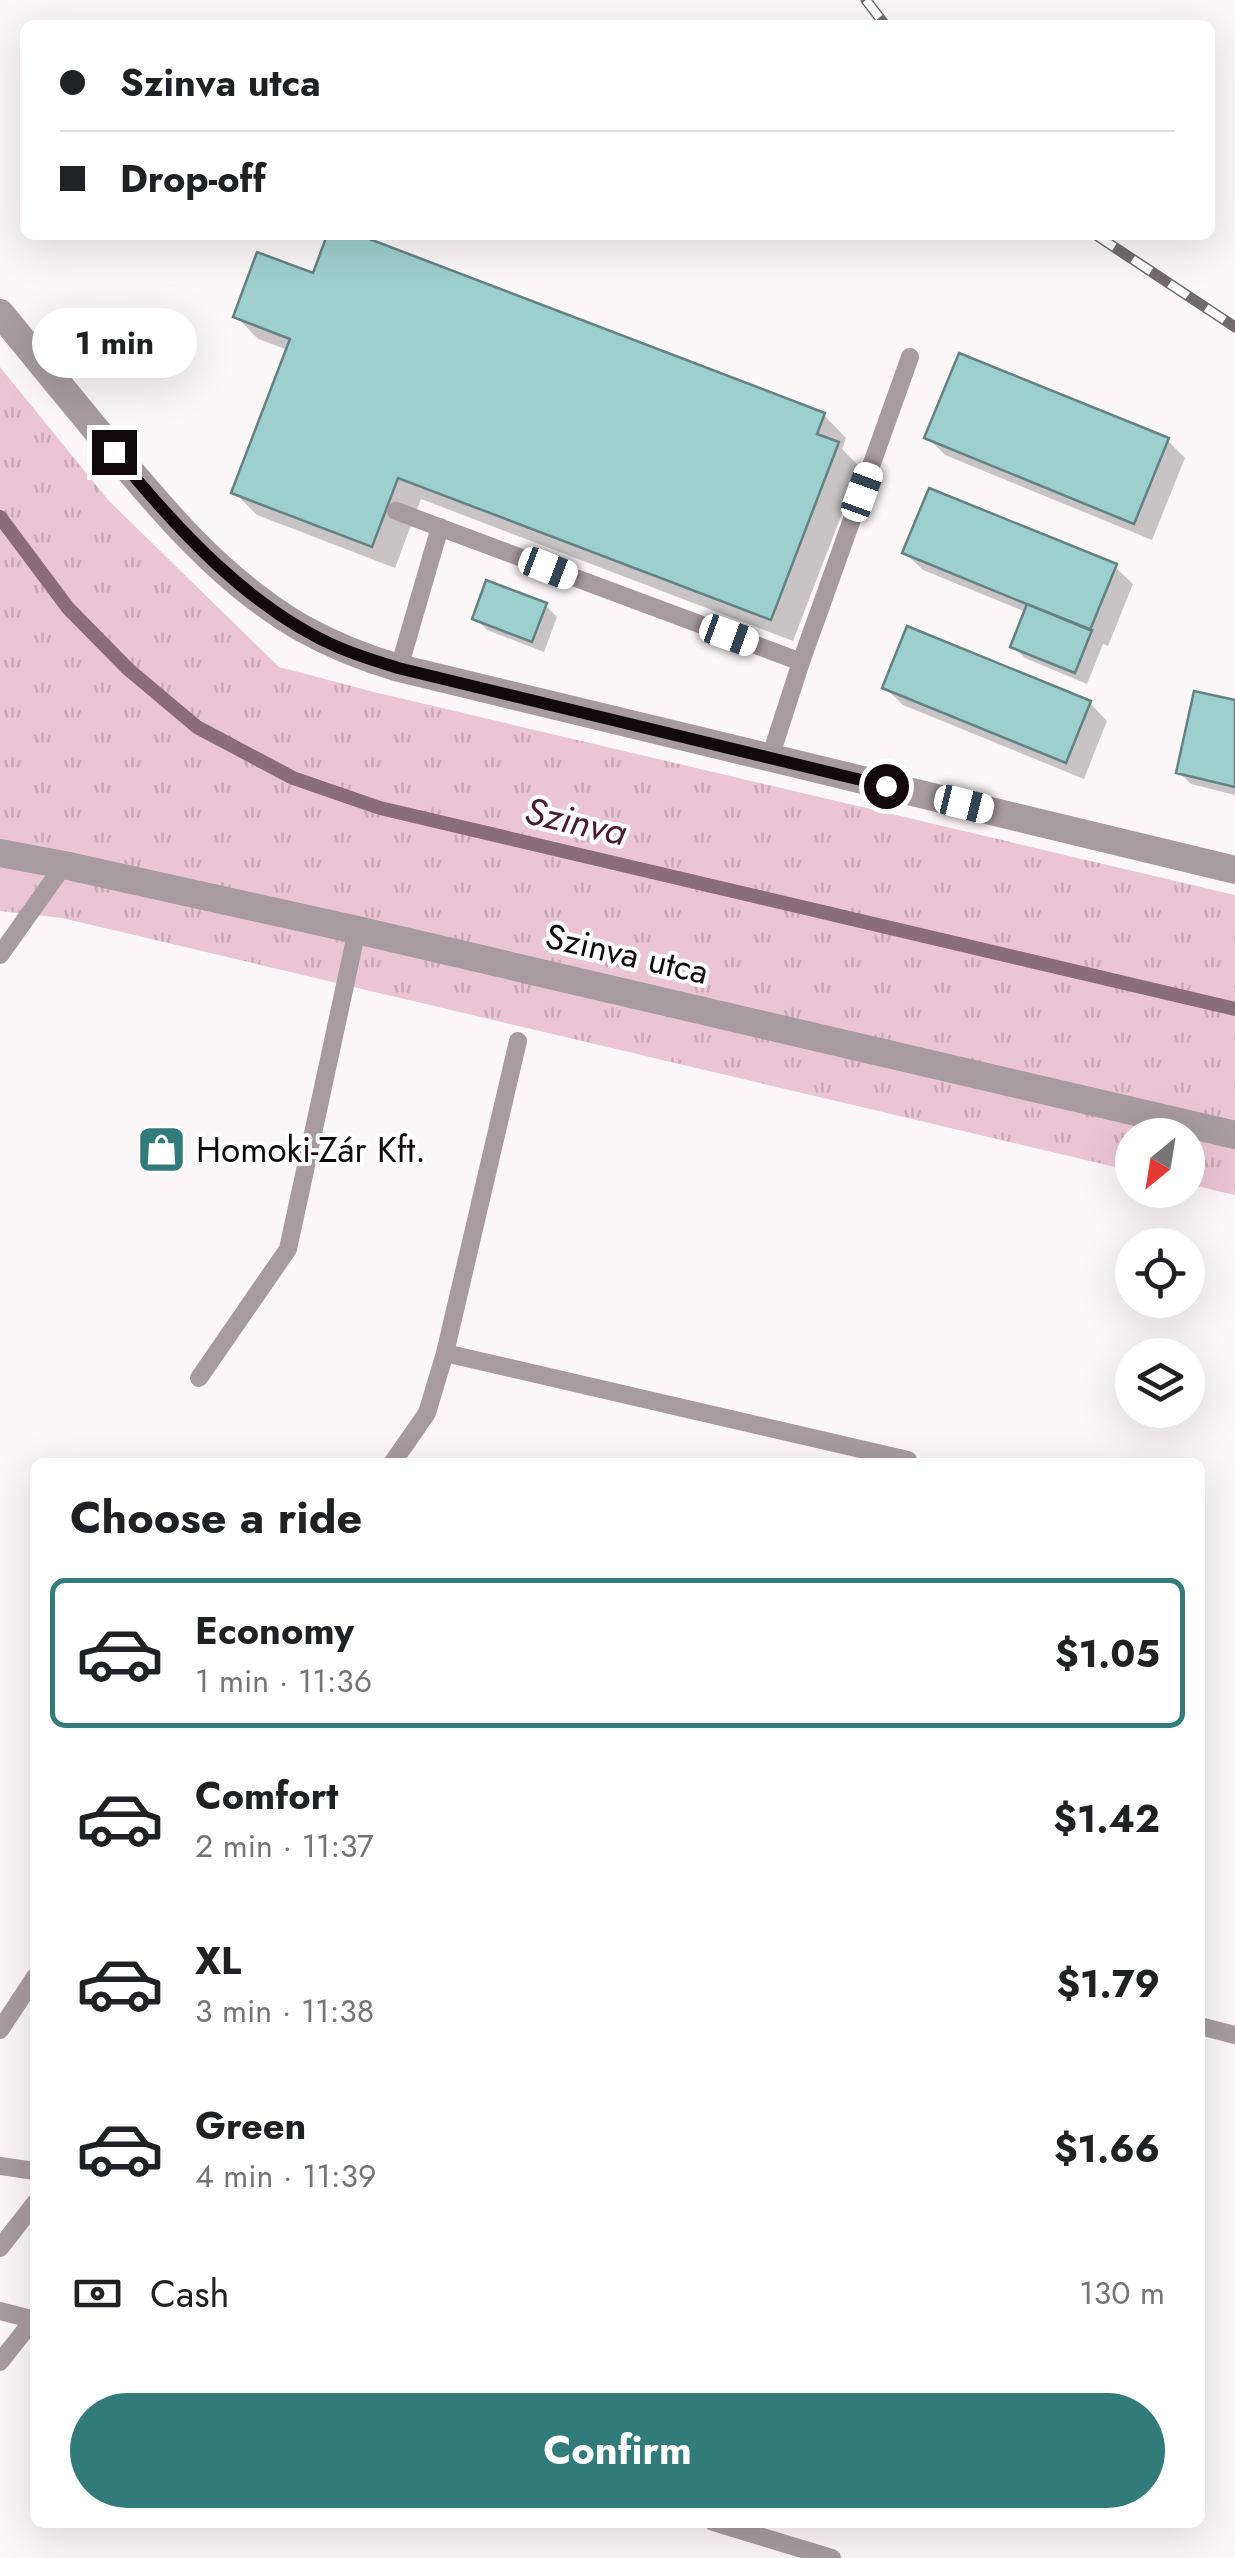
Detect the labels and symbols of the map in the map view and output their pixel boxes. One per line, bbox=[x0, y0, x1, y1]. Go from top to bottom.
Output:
callout: 1 min bbox=[32, 307, 196, 377]
route end bbox=[92, 430, 137, 475]
car bbox=[838, 459, 886, 525]
car bbox=[515, 543, 581, 593]
car bbox=[696, 611, 762, 659]
route start bbox=[864, 764, 909, 809]
car bbox=[931, 782, 997, 826]
water label: Szinva bbox=[520, 783, 632, 859]
street label: Szinva utca bbox=[541, 911, 713, 997]
north arrow bbox=[1115, 1118, 1205, 1208]
shop icon: Homoki-Zár Kft. bbox=[135, 1124, 187, 1176]
place label: Homoki-Zár Kft. bbox=[196, 1125, 426, 1175]

